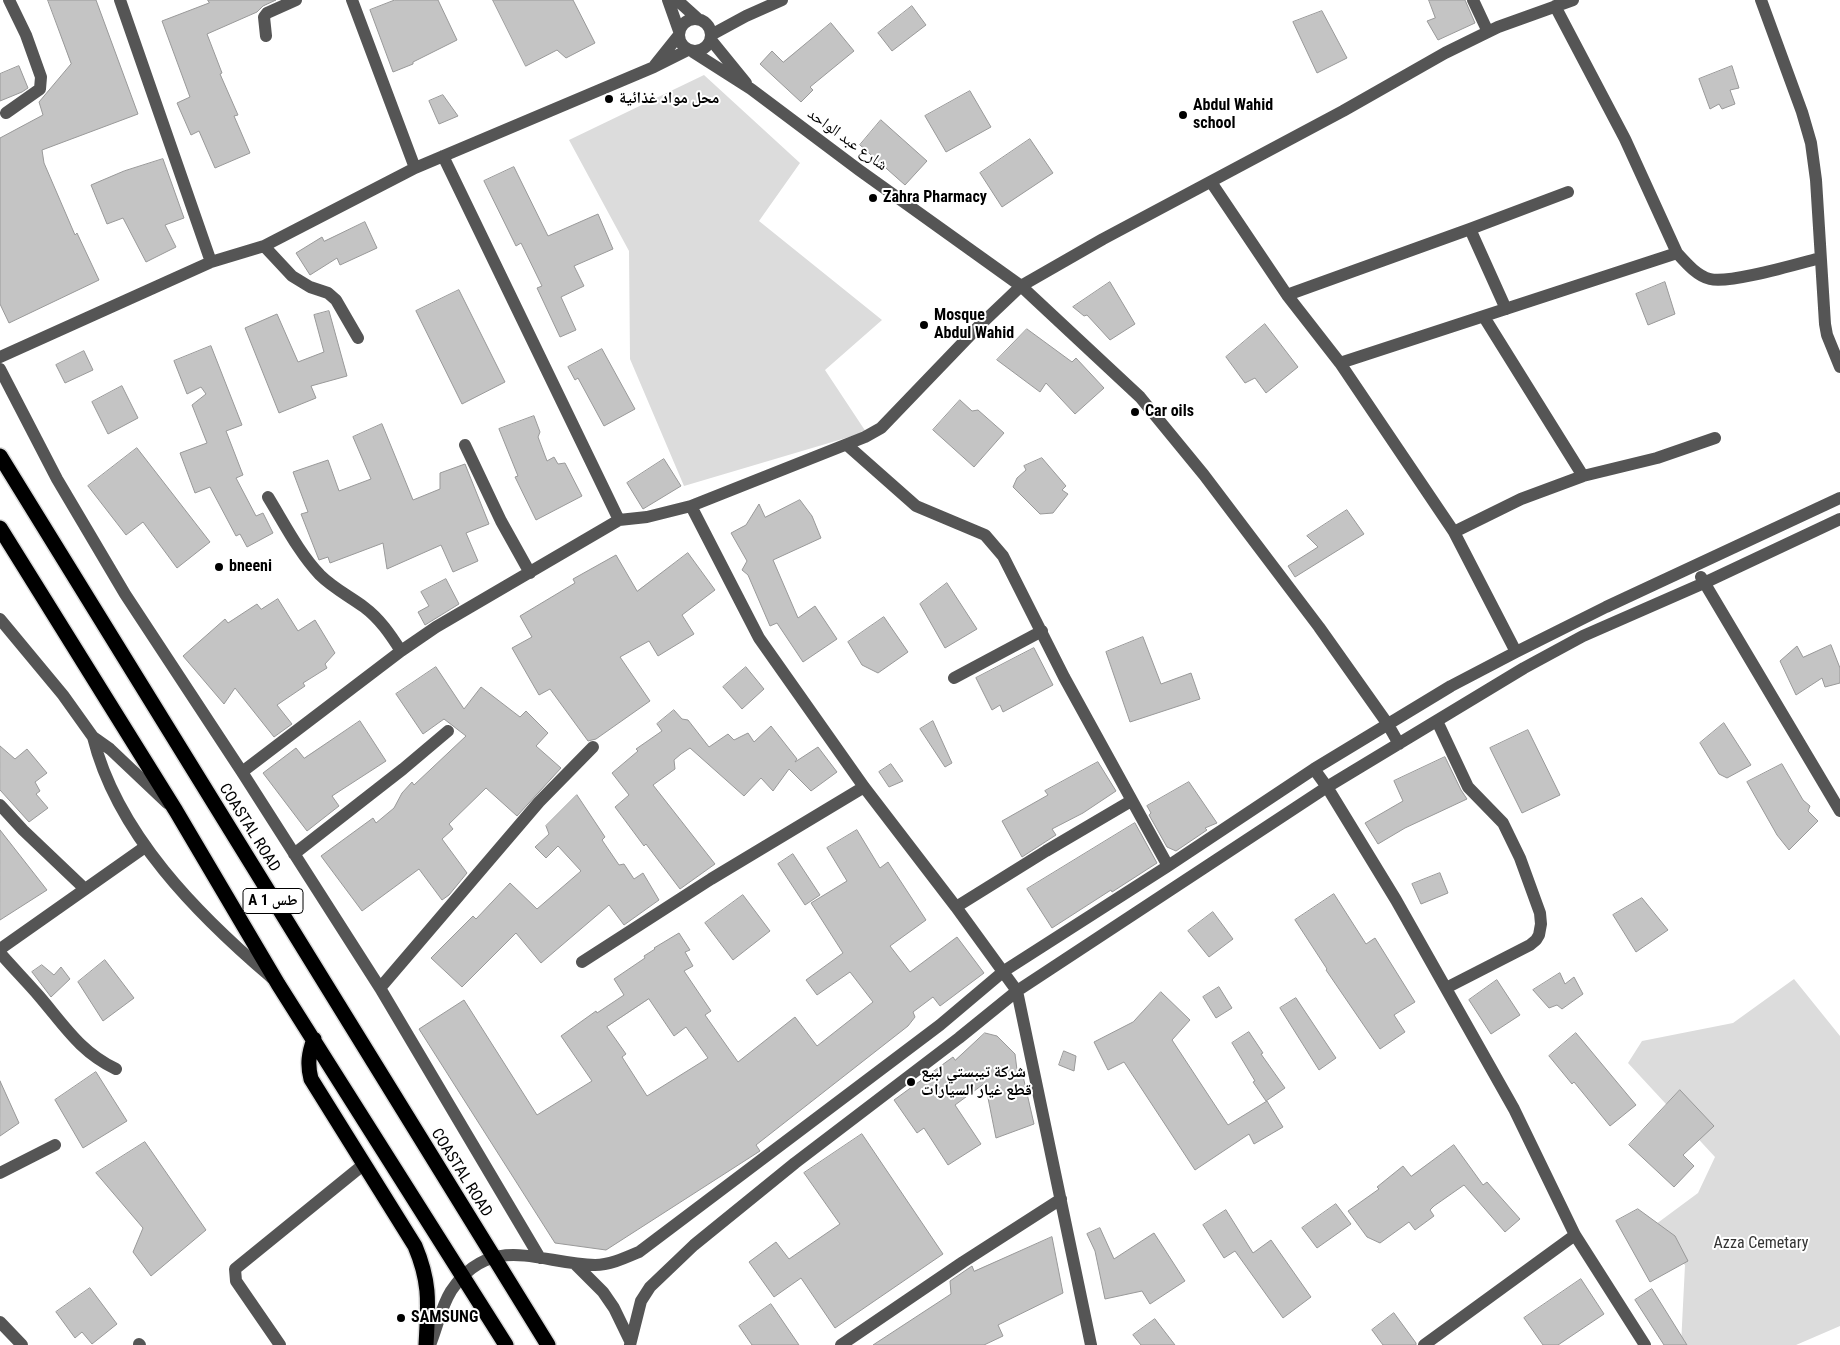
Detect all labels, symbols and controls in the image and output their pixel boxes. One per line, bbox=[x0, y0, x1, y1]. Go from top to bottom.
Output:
place label: محل مواد غذائية bbox=[619, 89, 719, 109]
marker: محل مواد غذائية bbox=[603, 93, 615, 105]
place label: Abdul Wahid school bbox=[1193, 96, 1273, 134]
street label: شارع عبد الواحد bbox=[803, 105, 891, 175]
marker: Abdul Wahid school bbox=[1177, 109, 1189, 121]
place label: Zahra Pharmacy bbox=[883, 188, 987, 208]
marker: Zahra Pharmacy bbox=[867, 192, 879, 204]
place label: Mosque Abdul Wahid bbox=[934, 306, 1014, 344]
marker: Mosque Abdul Wahid bbox=[918, 319, 930, 331]
place label: Car oils bbox=[1145, 402, 1194, 422]
marker: Car oils bbox=[1129, 406, 1141, 418]
place label: bneeni bbox=[229, 557, 272, 577]
marker: bneeni bbox=[213, 561, 225, 573]
street label: COASTAL ROAD bbox=[214, 780, 284, 876]
road number: A 1 طس bbox=[243, 888, 303, 914]
place label: شركة تيبستي لبيع قطع غيار السيارات bbox=[921, 1063, 1032, 1101]
marker: شركة تيبستي لبيع قطع غيار السيارات bbox=[905, 1076, 917, 1088]
street label: COASTAL ROAD bbox=[426, 1125, 496, 1221]
park label: Azza Cemetary bbox=[1714, 1234, 1808, 1254]
place label: SAMSUNG bbox=[411, 1308, 478, 1328]
marker: SAMSUNG bbox=[395, 1312, 407, 1324]

